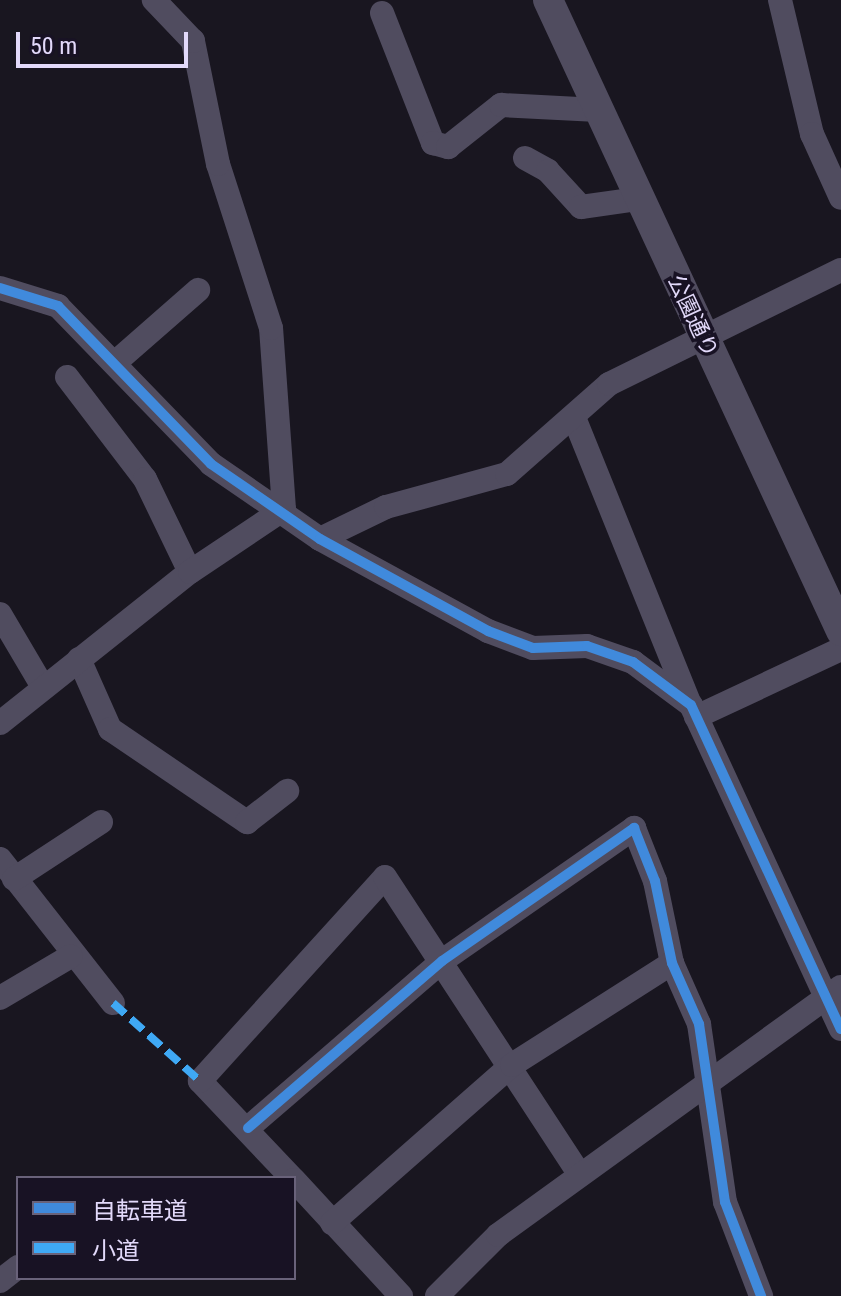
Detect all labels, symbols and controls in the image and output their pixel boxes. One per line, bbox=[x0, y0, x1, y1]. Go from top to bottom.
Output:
scale bar bbox=[20, 16, 192, 66]
text: 50 m bbox=[30, 32, 77, 60]
street label: 公園通り bbox=[662, 271, 724, 361]
legend bbox=[16, 1176, 296, 1280]
text: 自転車道 bbox=[92, 1197, 188, 1225]
text: 小道 bbox=[92, 1237, 140, 1265]

